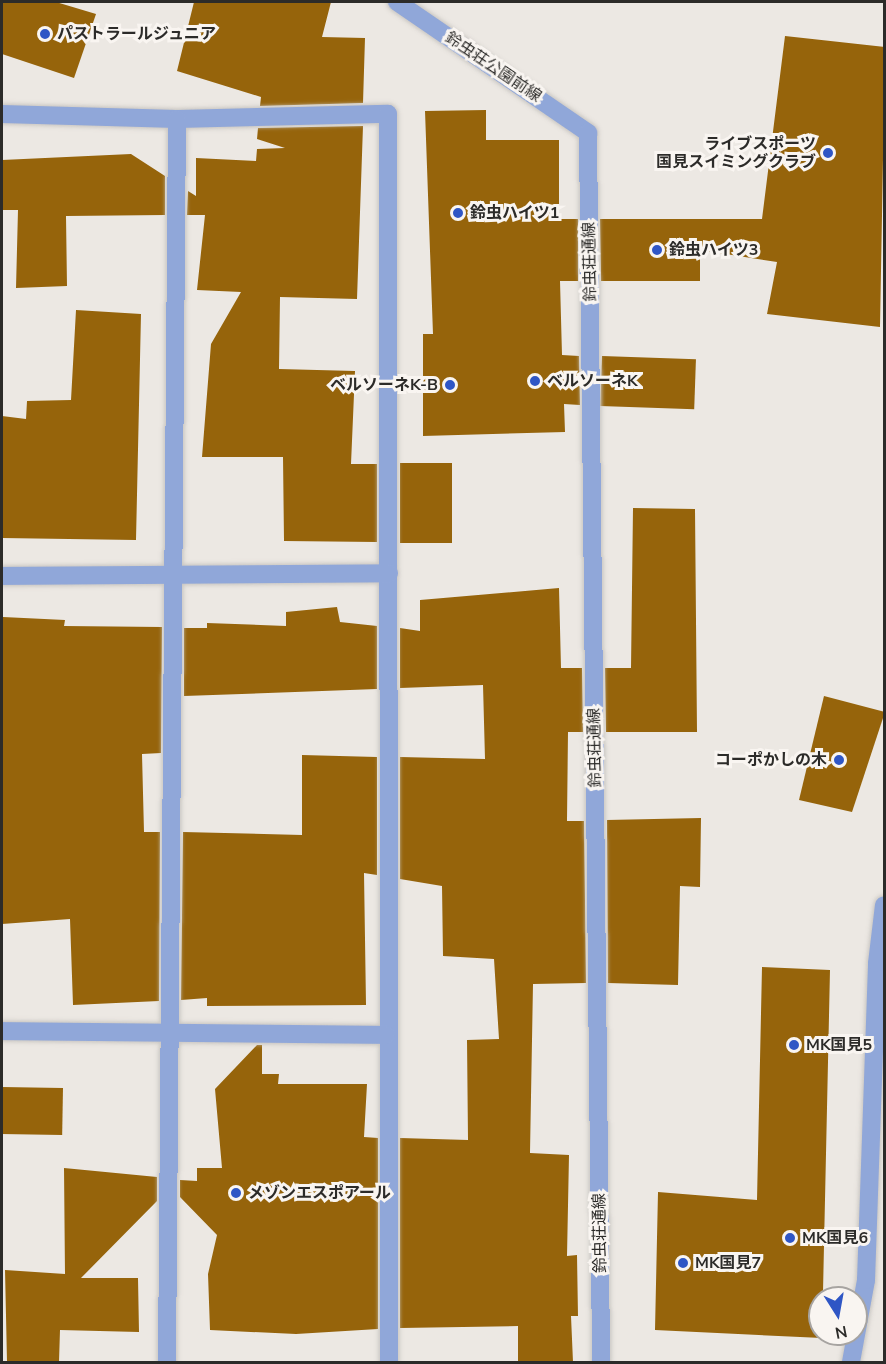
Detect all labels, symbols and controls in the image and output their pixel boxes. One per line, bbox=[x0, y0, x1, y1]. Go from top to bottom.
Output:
place label: パストラールジュニア bbox=[57, 24, 217, 44]
marker: パストラールジュニア bbox=[38, 27, 52, 41]
street label: 鈴虫荘公園前線 bbox=[441, 28, 545, 106]
place label: ライブスポーツ 国見スイミングクラブ bbox=[656, 134, 816, 172]
marker: ライブスポーツ 国見スイミングクラブ bbox=[821, 146, 835, 160]
place label: 鈴虫ハイツ1 bbox=[470, 203, 560, 223]
marker: 鈴虫ハイツ1 bbox=[451, 206, 465, 220]
street label: 鈴虫荘通線 bbox=[580, 222, 600, 302]
place label: 鈴虫ハイツ3 bbox=[669, 240, 759, 260]
marker: 鈴虫ハイツ3 bbox=[650, 243, 664, 257]
place label: ベルソーネK bbox=[547, 371, 638, 391]
marker: ベルソーネK bbox=[528, 374, 542, 388]
place label: ベルソーネK-B bbox=[330, 375, 438, 395]
marker: ベルソーネK-B bbox=[443, 378, 457, 392]
street label: 鈴虫荘通線 bbox=[585, 708, 605, 788]
place label: コーポかしの木 bbox=[715, 750, 827, 770]
marker: コーポかしの木 bbox=[832, 753, 846, 767]
place label: MK国見5 bbox=[806, 1035, 872, 1055]
marker: MK国見5 bbox=[787, 1038, 801, 1052]
place label: メゾンエスポアール bbox=[248, 1183, 391, 1203]
marker: メゾンエスポアール bbox=[229, 1186, 243, 1200]
street label: 鈴虫荘通線 bbox=[590, 1193, 610, 1273]
place label: MK国見6 bbox=[802, 1228, 868, 1248]
marker: MK国見6 bbox=[783, 1231, 797, 1245]
place label: MK国見7 bbox=[695, 1253, 761, 1273]
marker: MK国見7 bbox=[676, 1256, 690, 1270]
north arrow bbox=[808, 1286, 868, 1346]
text: N bbox=[833, 1320, 849, 1344]

